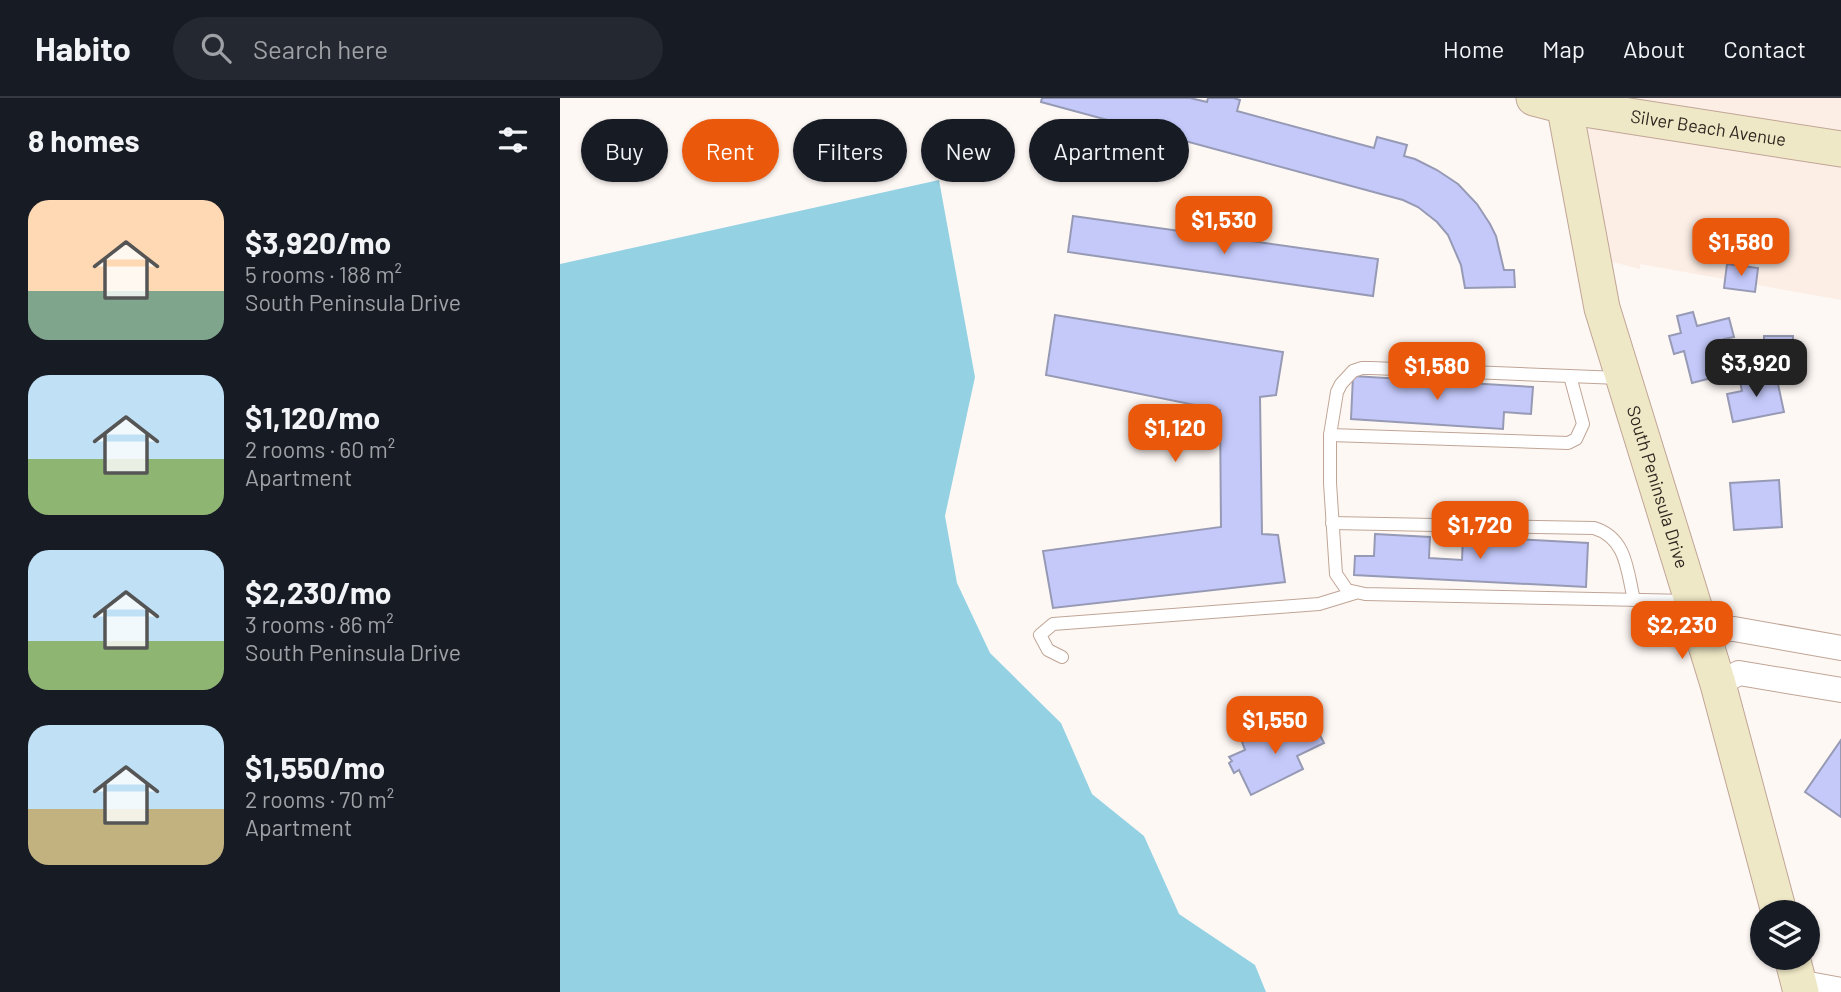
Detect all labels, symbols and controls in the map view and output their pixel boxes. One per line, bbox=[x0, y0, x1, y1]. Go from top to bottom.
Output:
search box bbox=[173, 17, 663, 80]
text: Habito bbox=[35, 28, 131, 68]
icon: search bbox=[197, 29, 235, 67]
text: Search here bbox=[253, 33, 388, 64]
text: Home bbox=[1443, 34, 1504, 63]
text: Map bbox=[1542, 34, 1585, 63]
text: About bbox=[1623, 34, 1685, 63]
text: Contact bbox=[1723, 34, 1806, 63]
street label: Silver Beach Avenue bbox=[1629, 104, 1788, 150]
chip: Buy bbox=[581, 119, 668, 182]
chip: Rent bbox=[682, 119, 779, 182]
chip: Filters bbox=[793, 119, 907, 182]
chip: New bbox=[921, 119, 1015, 182]
chip: Apartment bbox=[1029, 119, 1189, 182]
icon: filters bbox=[494, 121, 532, 159]
text: 8 homes bbox=[28, 122, 139, 158]
pin: $1,530 bbox=[1167, 197, 1281, 256]
text: $1,530 bbox=[1191, 205, 1257, 233]
pin: $1,580 bbox=[1684, 218, 1798, 278]
text: $3,920/mo bbox=[245, 224, 391, 260]
text: $1,580 bbox=[1708, 227, 1774, 255]
icon: home bbox=[84, 228, 168, 312]
text: 5 rooms · 188 m² bbox=[245, 260, 402, 288]
text: South Peninsula Drive bbox=[245, 288, 461, 316]
pin: $3,920 bbox=[1699, 340, 1813, 399]
pin: $1,580 bbox=[1380, 342, 1494, 402]
text: $3,920 bbox=[1721, 348, 1791, 376]
text: $1,580 bbox=[1404, 351, 1470, 379]
text: $1,120/mo bbox=[245, 399, 380, 435]
icon: home bbox=[84, 403, 168, 487]
street label: South Peninsula Drive bbox=[1623, 403, 1694, 571]
pin: $1,120 bbox=[1118, 404, 1232, 464]
text: $1,120 bbox=[1144, 413, 1206, 441]
text: 2 rooms · 60 m² bbox=[245, 435, 395, 463]
text: Apartment bbox=[245, 463, 352, 491]
pin: $1,720 bbox=[1423, 502, 1537, 561]
text: $1,720 bbox=[1448, 510, 1512, 538]
text: $2,230/mo bbox=[245, 574, 392, 610]
icon: home bbox=[84, 578, 168, 662]
pin: $2,230 bbox=[1625, 602, 1739, 661]
text: 3 rooms · 86 m² bbox=[245, 610, 394, 638]
text: $2,230 bbox=[1647, 610, 1717, 638]
text: South Peninsula Drive bbox=[245, 638, 461, 666]
pin: $1,550 bbox=[1218, 696, 1332, 756]
text: $1,550 bbox=[1242, 705, 1308, 733]
text: $1,550/mo bbox=[245, 749, 385, 785]
icon: home bbox=[84, 753, 168, 837]
text: 2 rooms · 70 m² bbox=[245, 785, 394, 813]
text: Apartment bbox=[245, 813, 352, 841]
map controls bbox=[1750, 900, 1820, 970]
button: layers bbox=[1750, 900, 1820, 970]

